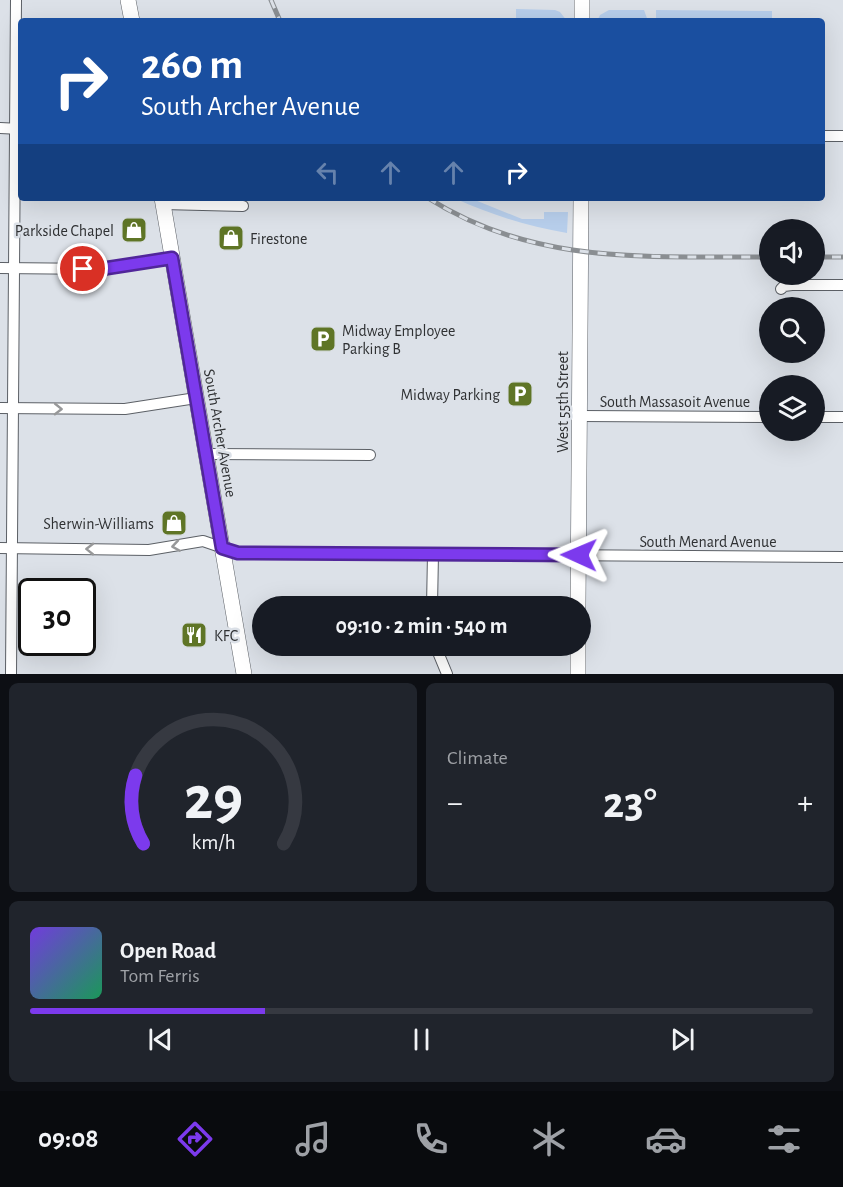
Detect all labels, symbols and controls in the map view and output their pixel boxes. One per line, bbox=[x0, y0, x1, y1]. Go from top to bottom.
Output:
icon: right bbox=[42, 42, 120, 120]
text: 260 m bbox=[141, 44, 243, 86]
text: South Archer Avenue bbox=[141, 93, 360, 120]
icon: left bbox=[311, 156, 344, 189]
icon: ahead bbox=[374, 156, 407, 189]
icon: ahead bbox=[437, 156, 470, 189]
icon: right bbox=[500, 156, 533, 189]
shop icon: Parkside Chapel bbox=[119, 215, 149, 245]
map controls bbox=[759, 219, 825, 441]
button: sound bbox=[759, 219, 825, 285]
place label: Parkside Chapel bbox=[15, 223, 114, 239]
shop icon: Firestone bbox=[216, 223, 246, 253]
place label: Firestone bbox=[250, 231, 307, 247]
pin bbox=[57, 243, 108, 294]
icon: arrive bbox=[66, 252, 99, 285]
button: search bbox=[759, 297, 825, 363]
place label: Midway Employee Parking B bbox=[342, 323, 455, 357]
parking icon: Midway Employee Parking B bbox=[308, 324, 338, 354]
street label: West 55th Street bbox=[555, 351, 571, 453]
street label: South Archer Avenue bbox=[201, 368, 239, 499]
button: layers bbox=[759, 375, 825, 441]
parking icon: Midway Parking bbox=[505, 379, 535, 409]
place label: Midway Parking bbox=[401, 387, 500, 404]
street label: South Massasoit Avenue bbox=[600, 394, 750, 410]
one-way arrow bbox=[54, 402, 63, 415]
shop icon: Sherwin-Williams bbox=[159, 508, 189, 538]
place label: Sherwin-Williams bbox=[43, 516, 154, 532]
position arrow bbox=[547, 523, 611, 587]
street label: South Menard Avenue bbox=[639, 534, 777, 550]
one-way arrow bbox=[171, 539, 181, 551]
one-way arrow bbox=[86, 543, 95, 556]
speed limit sign: 30 bbox=[18, 578, 96, 656]
text: 09:10 · 2 min · 540 m bbox=[336, 615, 507, 637]
restaurant icon: KFC bbox=[179, 620, 209, 650]
place label: KFC bbox=[214, 628, 238, 644]
text: Climate bbox=[447, 748, 508, 768]
text: 29 bbox=[183, 768, 243, 830]
text: 23° bbox=[603, 781, 657, 826]
text: − bbox=[447, 787, 463, 820]
text: + bbox=[797, 787, 813, 820]
text: km/h bbox=[191, 833, 235, 854]
text: Open Road bbox=[120, 940, 216, 962]
text: Tom Ferris bbox=[120, 966, 200, 986]
icon: previous bbox=[144, 1023, 177, 1056]
icon: pause bbox=[405, 1023, 438, 1056]
icon: next bbox=[666, 1023, 699, 1056]
icon: directions bbox=[174, 1118, 216, 1160]
icon: music bbox=[292, 1118, 334, 1160]
icon: phone bbox=[410, 1118, 452, 1160]
icon: climate bbox=[528, 1118, 570, 1160]
icon: car bbox=[645, 1118, 687, 1160]
icon: filters bbox=[763, 1118, 805, 1160]
text: 09:08 bbox=[38, 1125, 99, 1152]

